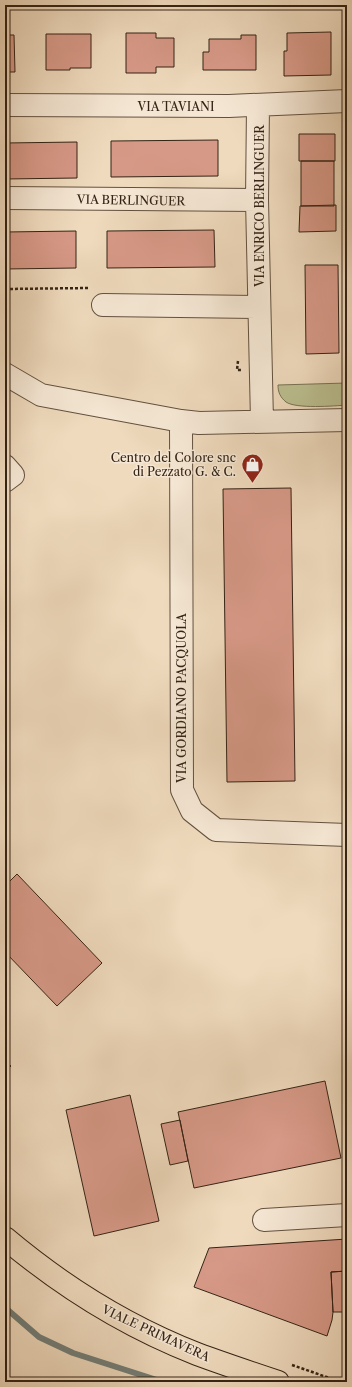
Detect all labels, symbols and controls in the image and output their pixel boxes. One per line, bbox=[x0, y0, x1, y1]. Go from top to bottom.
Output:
street label: VIA TAVIANI bbox=[136, 99, 215, 114]
street label: VIA ENRICO BERLINGUER bbox=[252, 124, 267, 288]
street label: VIA BERLINGUER bbox=[76, 192, 187, 208]
place label: Centro del Colore snc di Pezzato G. & C. bbox=[111, 450, 236, 479]
shop icon: Centro del Colore snc di Pezzato G. & C. bbox=[239, 451, 265, 484]
street label: VIA GORDIANO PACQUOLA bbox=[174, 612, 189, 784]
street label: VIALE PRIMAVERA bbox=[99, 1301, 213, 1365]

